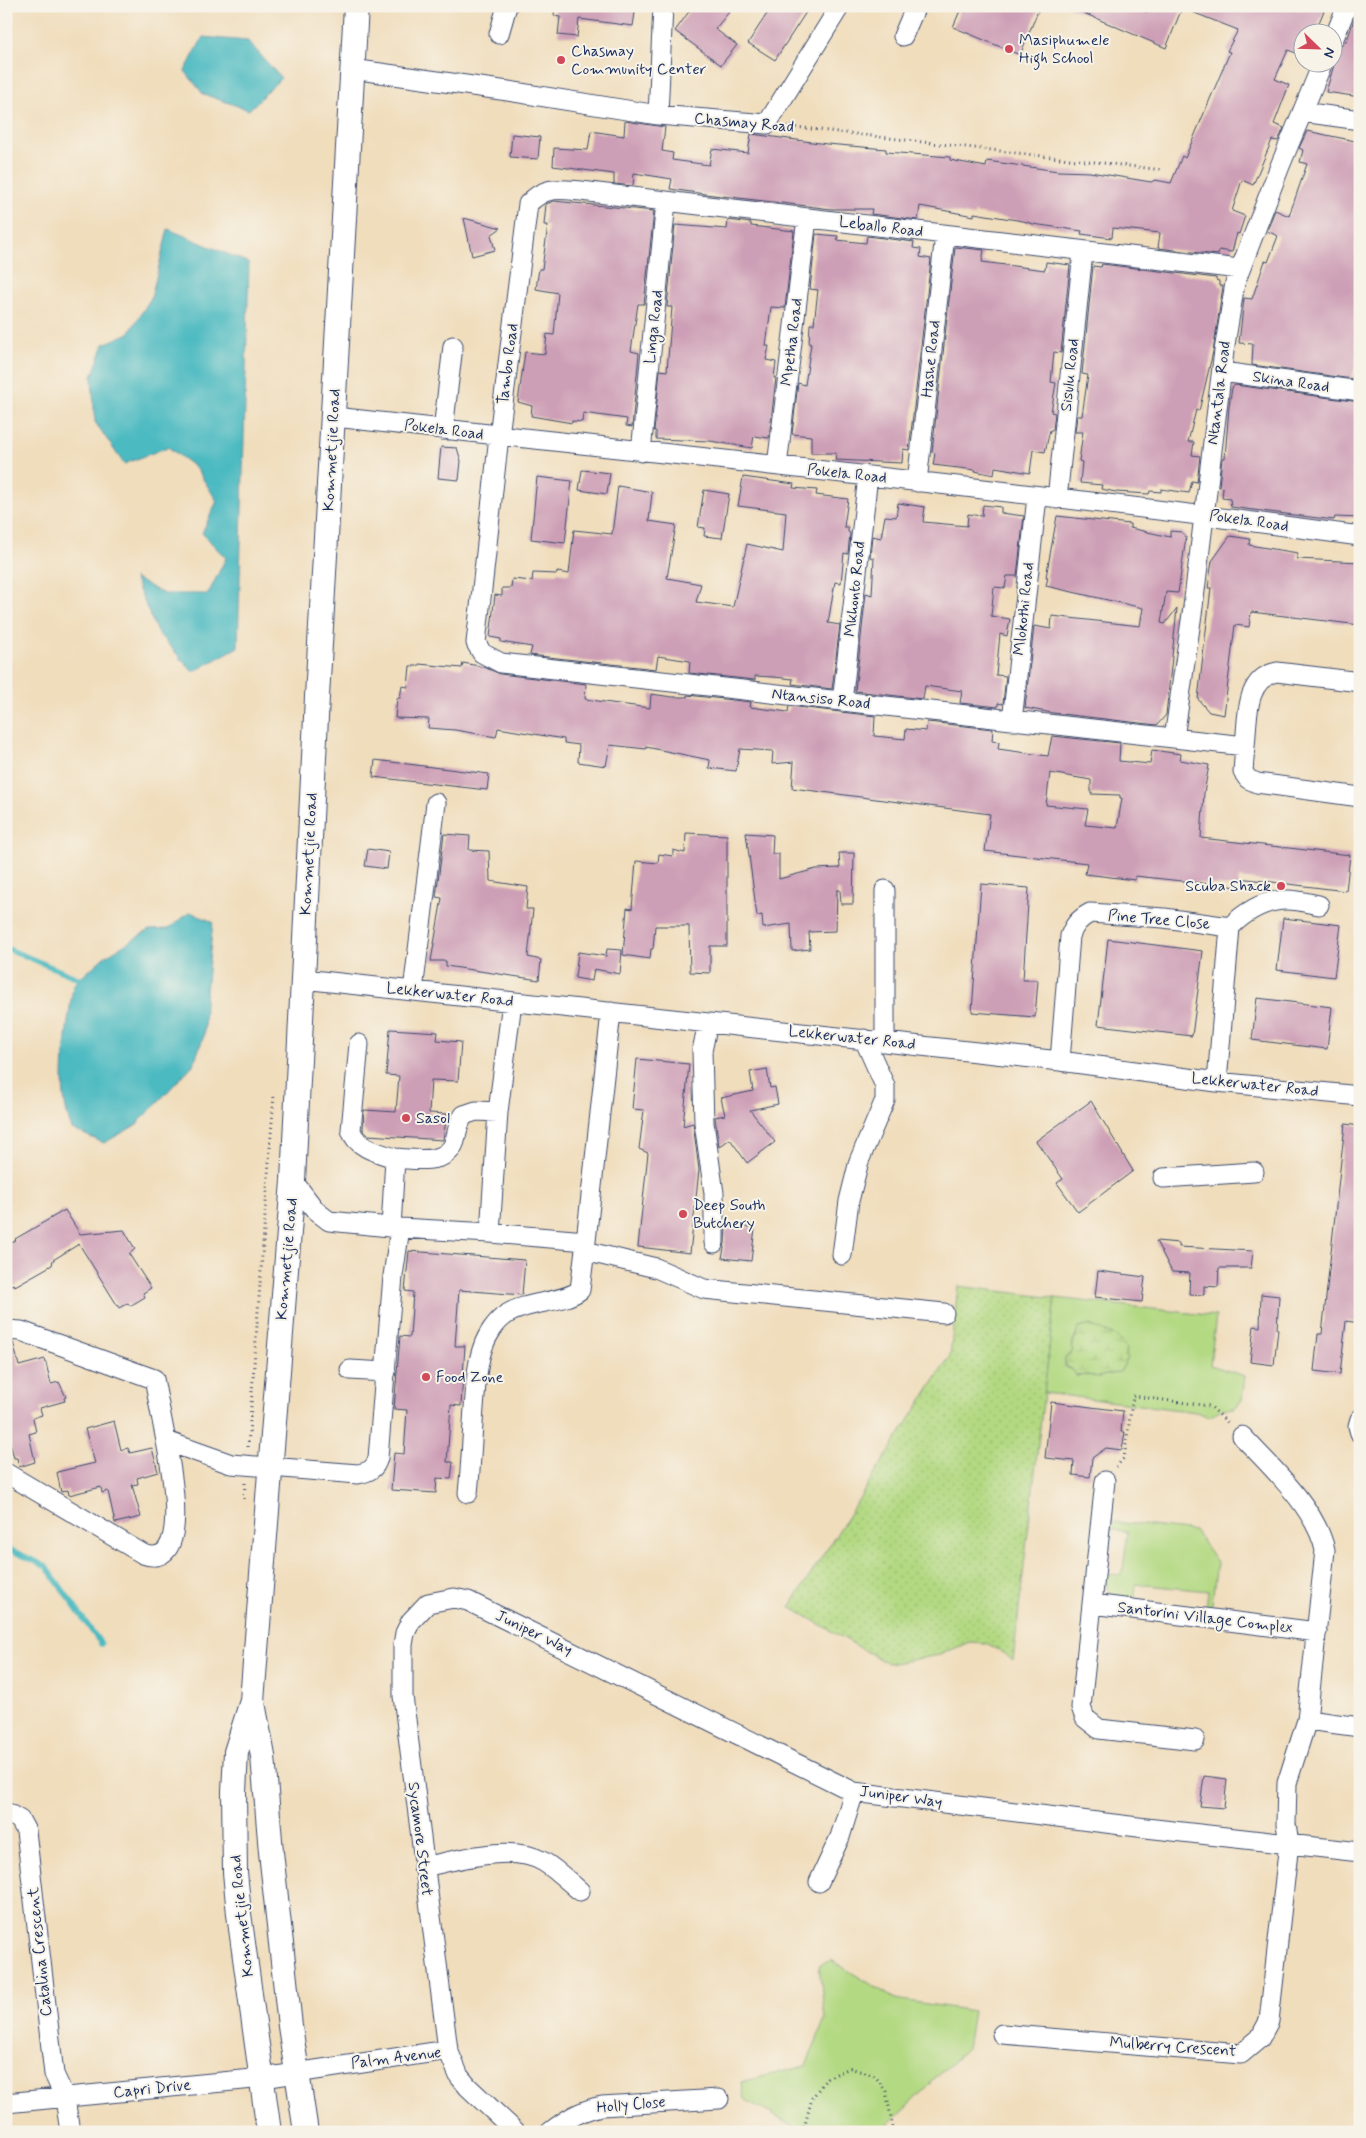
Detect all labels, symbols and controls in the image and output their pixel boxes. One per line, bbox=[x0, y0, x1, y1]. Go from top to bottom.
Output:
north arrow bbox=[1294, 22, 1344, 72]
place label: Masiphumele High School bbox=[1019, 30, 1109, 70]
place label: Chasmay Community Center bbox=[571, 41, 707, 80]
marker: Masiphumele High School bbox=[1003, 43, 1015, 55]
text: N bbox=[1319, 45, 1339, 60]
marker: Chasmay Community Center bbox=[555, 54, 567, 66]
street label: Chasmay Road bbox=[693, 108, 795, 138]
street label: Leballo Road bbox=[838, 211, 924, 243]
street label: Linga Road bbox=[640, 289, 669, 365]
street label: Mpetha Road bbox=[776, 297, 808, 387]
street label: Hashe Road bbox=[916, 319, 946, 399]
street label: Tambo Road bbox=[493, 322, 523, 406]
street label: Sisulu Road bbox=[1056, 337, 1084, 413]
street label: Ntantala Road bbox=[1202, 340, 1236, 446]
street label: Skina Road bbox=[1251, 366, 1331, 398]
street label: Kommetjie Road bbox=[318, 388, 346, 512]
street label: Pokela Road bbox=[403, 415, 485, 445]
street label: Pokela Road bbox=[806, 459, 888, 489]
street label: Pokela Road bbox=[1208, 505, 1290, 537]
street label: Mkhonto Road bbox=[840, 540, 870, 638]
street label: Mlokothi Road bbox=[1009, 561, 1039, 657]
street label: Ntansiso Road bbox=[771, 683, 871, 715]
street label: Kommetjie Road bbox=[295, 792, 323, 916]
place label: Scuba Shack bbox=[1185, 876, 1271, 897]
marker: Scuba Shack bbox=[1275, 880, 1287, 892]
street label: Pine Tree Close bbox=[1107, 905, 1211, 935]
street label: Lekkerwater Road bbox=[385, 978, 515, 1012]
street label: Lekkerwater Road bbox=[787, 1021, 917, 1055]
street label: Lekkerwater Road bbox=[1190, 1068, 1320, 1102]
place label: Sasol bbox=[416, 1108, 450, 1129]
marker: Sasol bbox=[400, 1112, 412, 1124]
place label: Deep South Butchery bbox=[693, 1195, 765, 1234]
street label: Kommetjie Road bbox=[271, 1197, 303, 1321]
marker: Deep South Butchery bbox=[677, 1208, 689, 1220]
place label: Food Zone bbox=[436, 1367, 504, 1388]
marker: Food Zone bbox=[420, 1371, 432, 1383]
street label: Santorini Village Complex bbox=[1116, 1597, 1294, 1640]
street label: Juniper Way bbox=[492, 1605, 576, 1661]
street label: Sycamore Street bbox=[403, 1781, 437, 1898]
street label: Juniper Way bbox=[858, 1781, 944, 1813]
street label: Kommetjie Road bbox=[225, 1854, 259, 1978]
street label: Catalina Crescent bbox=[23, 1886, 57, 2018]
street label: Mulberry Crescent bbox=[1109, 2032, 1238, 2062]
street label: Palm Avenue bbox=[350, 2042, 442, 2074]
street label: Capri Drive bbox=[112, 2074, 192, 2104]
street label: Holly Close bbox=[596, 2092, 666, 2118]

